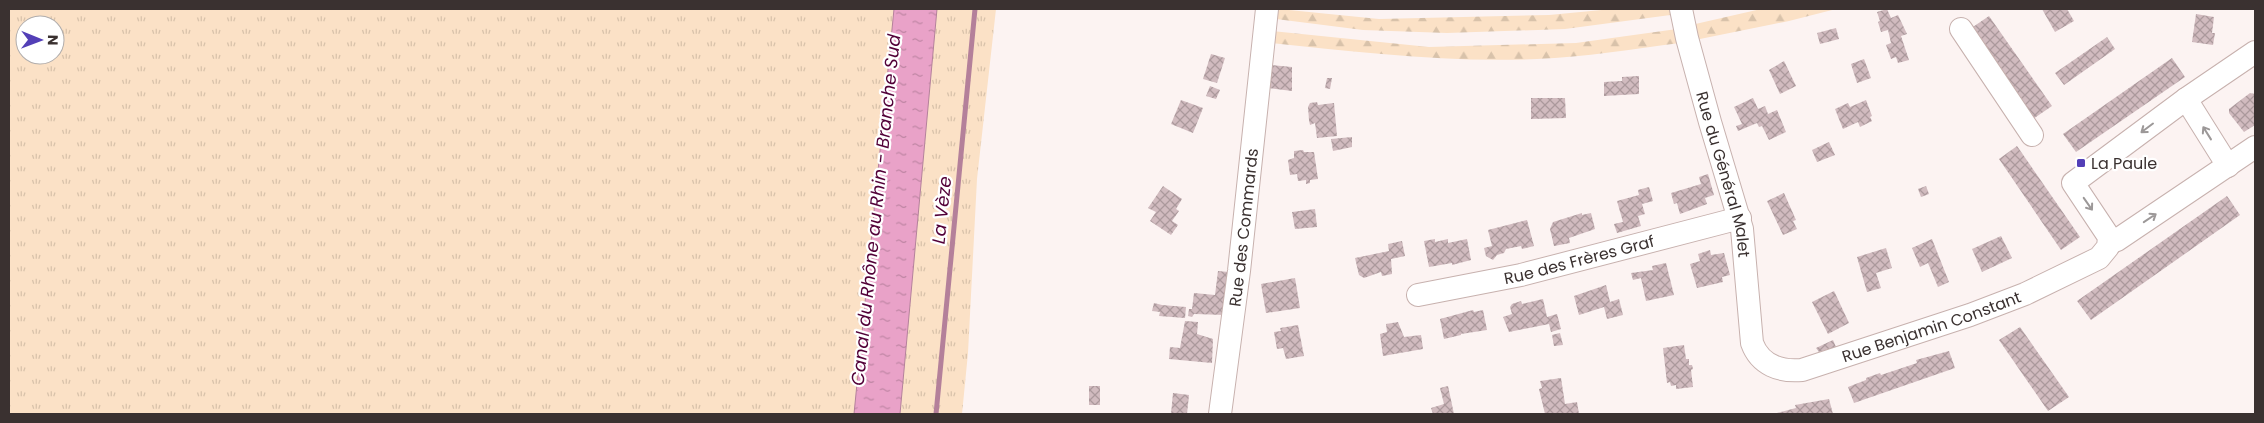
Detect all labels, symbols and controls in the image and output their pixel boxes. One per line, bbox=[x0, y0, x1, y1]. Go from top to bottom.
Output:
north arrow bbox=[15, 15, 65, 65]
water label: Canal du Rhône au Rhin - Branche Sud bbox=[845, 32, 906, 387]
text: N bbox=[43, 35, 63, 46]
street label: Rue du Général Malet bbox=[1690, 89, 1755, 258]
one-way arrow bbox=[2140, 123, 2154, 133]
one-way arrow bbox=[2201, 126, 2211, 140]
street label: Rue des Commards bbox=[1223, 147, 1264, 308]
place label: La Paule bbox=[2091, 152, 2157, 175]
marker: La Paule bbox=[2075, 157, 2087, 169]
water label: La Vèze bbox=[926, 175, 957, 245]
one-way arrow bbox=[2083, 197, 2093, 211]
one-way arrow bbox=[2143, 212, 2157, 223]
street label: Rue des Frères Graf bbox=[1502, 230, 1657, 290]
street label: Rue Benjamin Constant bbox=[1839, 286, 2025, 368]

